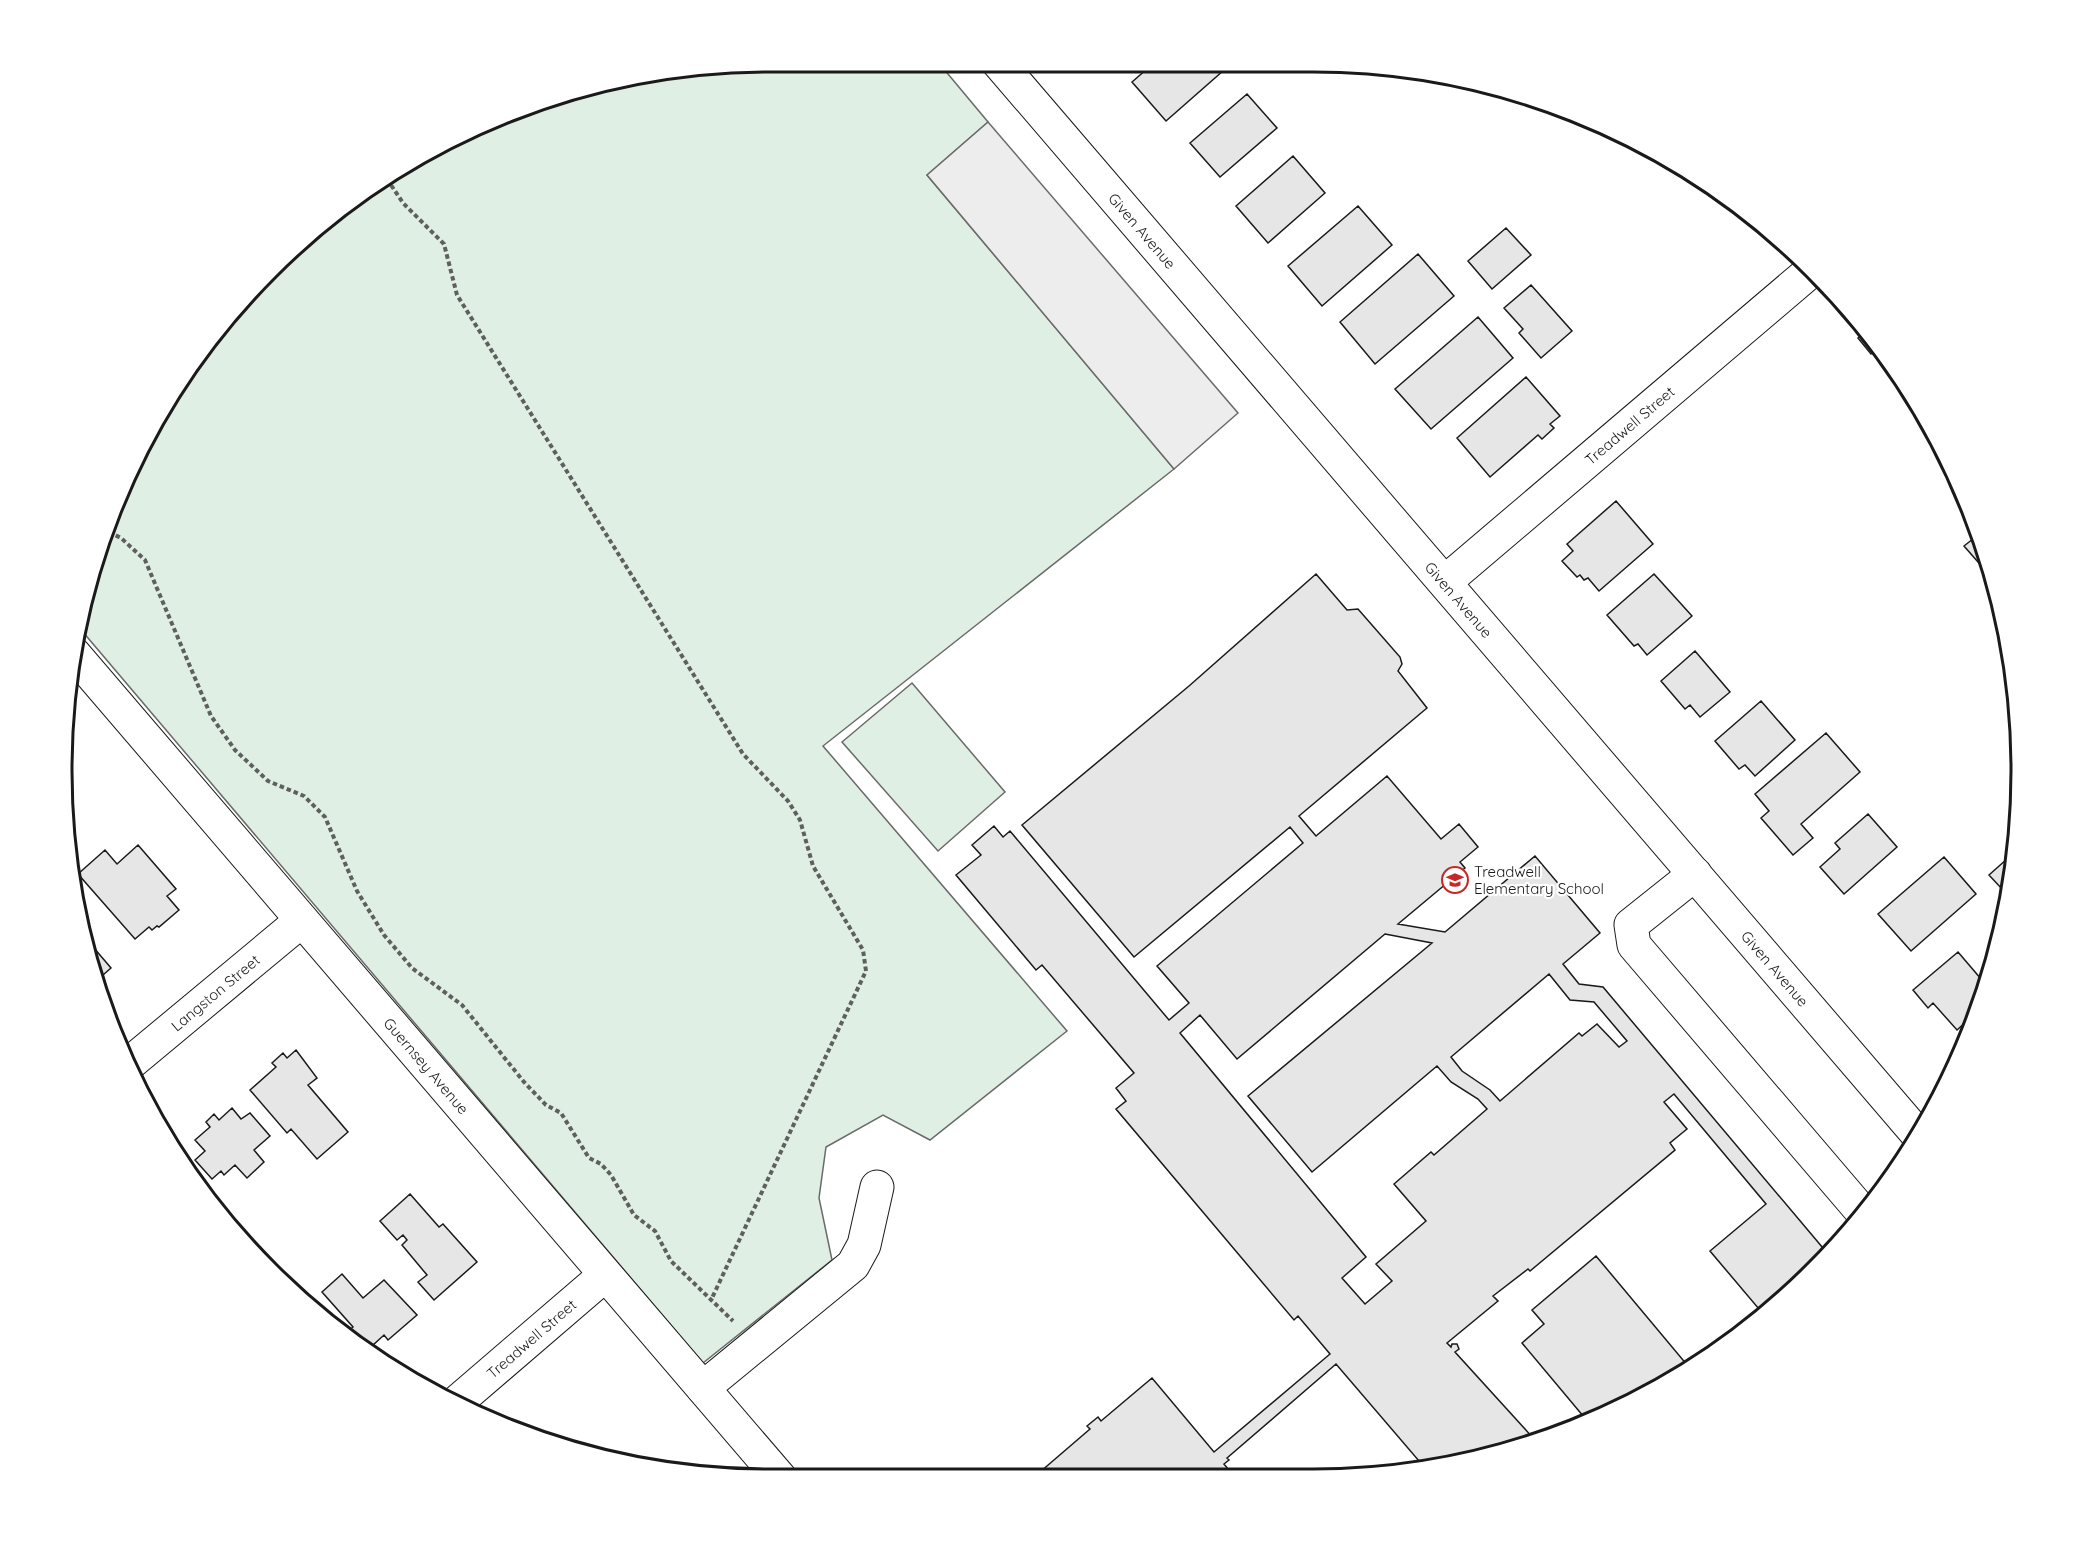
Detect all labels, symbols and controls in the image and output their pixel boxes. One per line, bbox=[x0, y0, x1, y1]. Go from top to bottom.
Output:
street label: Given Avenue bbox=[1105, 189, 1180, 272]
street label: Treadwell Street bbox=[1580, 382, 1678, 469]
street label: Given Avenue bbox=[1421, 558, 1497, 641]
place label: Treadwell Elementary School bbox=[1474, 862, 1604, 898]
school or university icon: Treadwell Elementary School bbox=[1440, 865, 1470, 895]
street label: Given Avenue bbox=[1737, 926, 1813, 1010]
street label: Langston Street bbox=[167, 950, 263, 1035]
street label: Guernsey Avenue bbox=[380, 1013, 473, 1118]
street label: Treadwell Street bbox=[482, 1295, 580, 1382]

